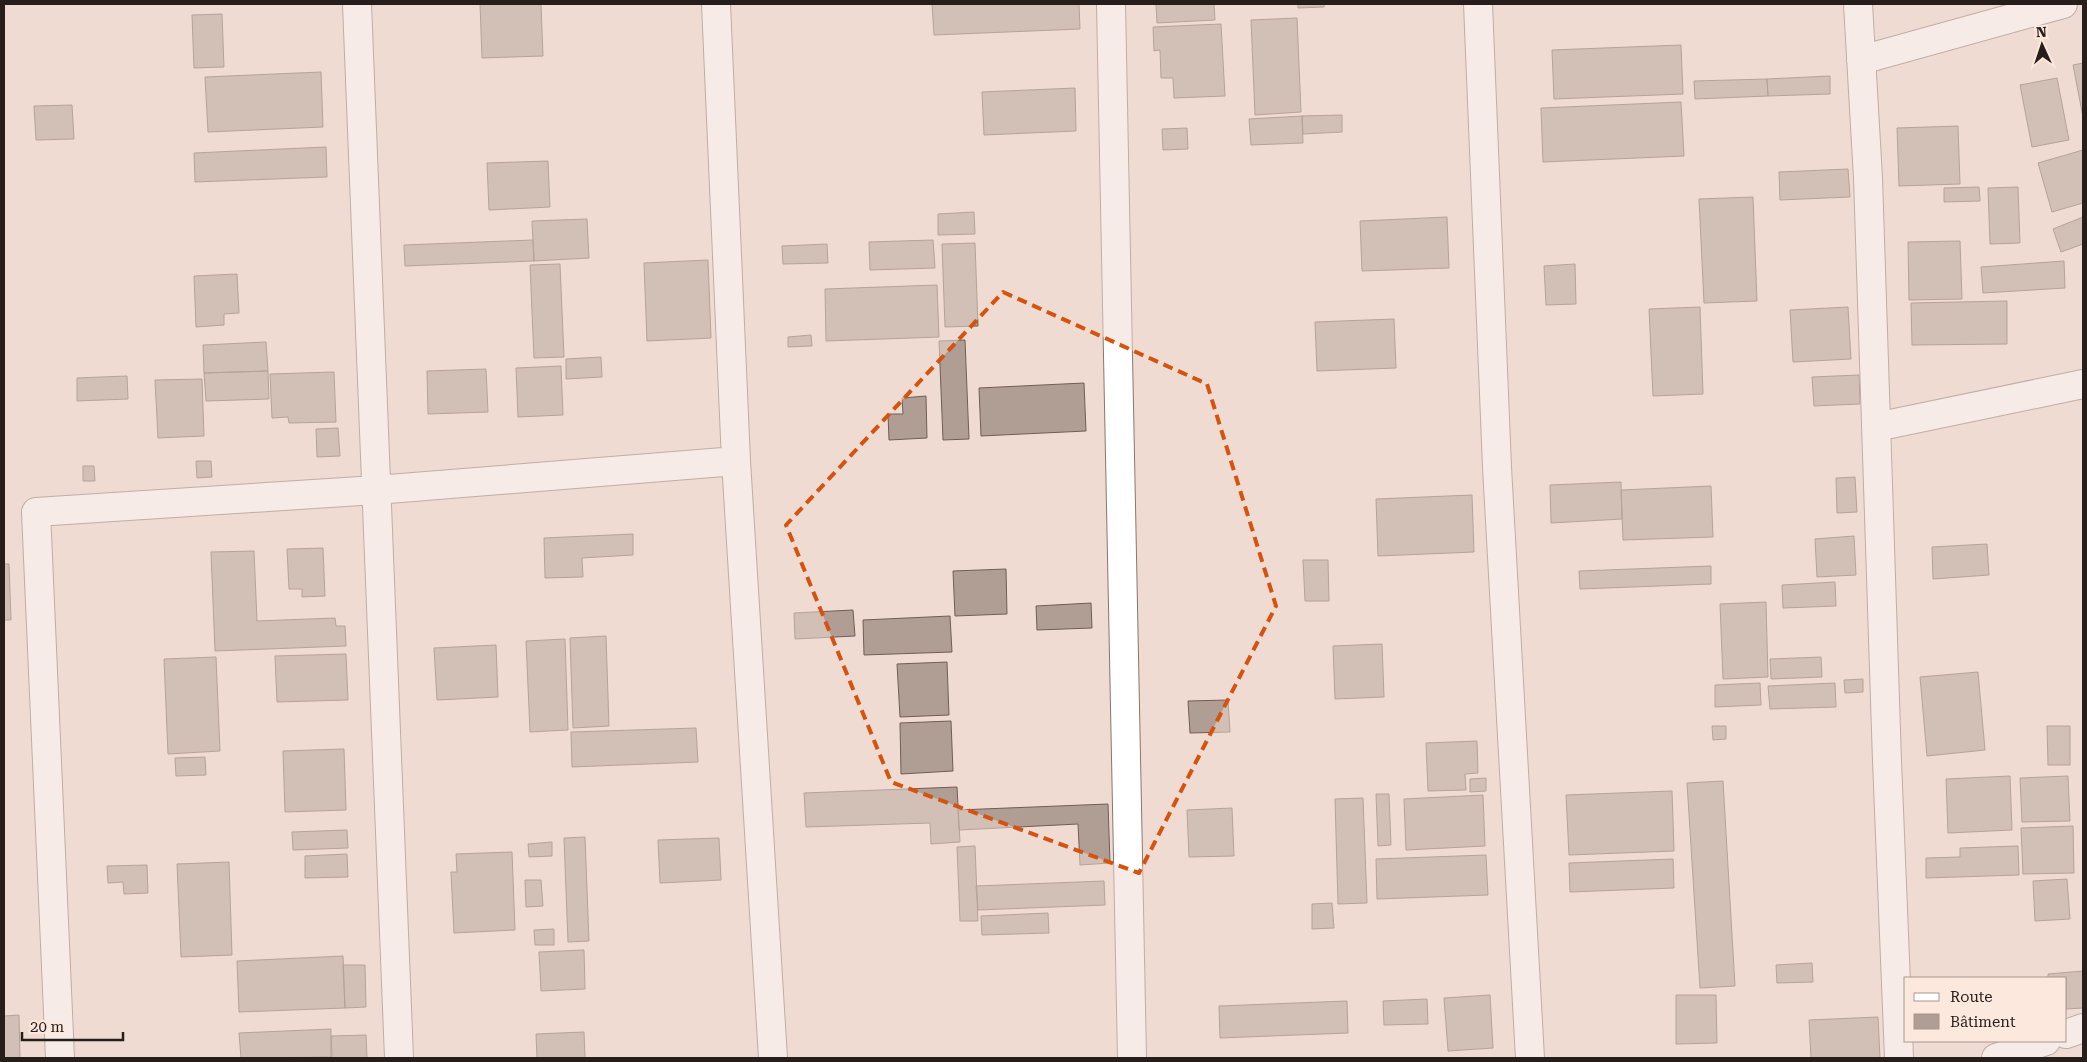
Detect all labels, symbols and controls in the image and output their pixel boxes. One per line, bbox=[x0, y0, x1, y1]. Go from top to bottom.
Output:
north arrow bbox=[2017, 20, 2067, 70]
text: N bbox=[2036, 24, 2047, 40]
legend bbox=[1904, 977, 2067, 1042]
text: Route bbox=[1950, 988, 1992, 1006]
scale bar bbox=[22, 1010, 124, 1042]
text: Bâtiment bbox=[1950, 1013, 2016, 1031]
text: 20 m bbox=[30, 1018, 65, 1036]

